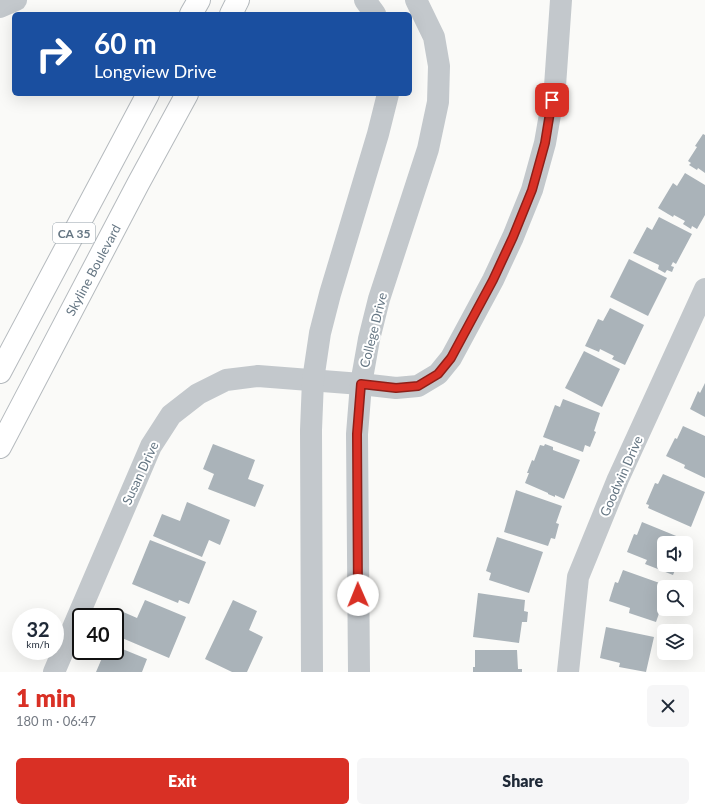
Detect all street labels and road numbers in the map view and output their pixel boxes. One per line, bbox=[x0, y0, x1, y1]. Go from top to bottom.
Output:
street label: Skyline Boulevard bbox=[62, 221, 124, 319]
road number: CA 35 bbox=[53, 223, 95, 243]
street label: College Drive bbox=[356, 291, 390, 369]
street label: Goodwin Drive bbox=[596, 433, 646, 519]
street label: Susan Drive bbox=[118, 439, 162, 507]

